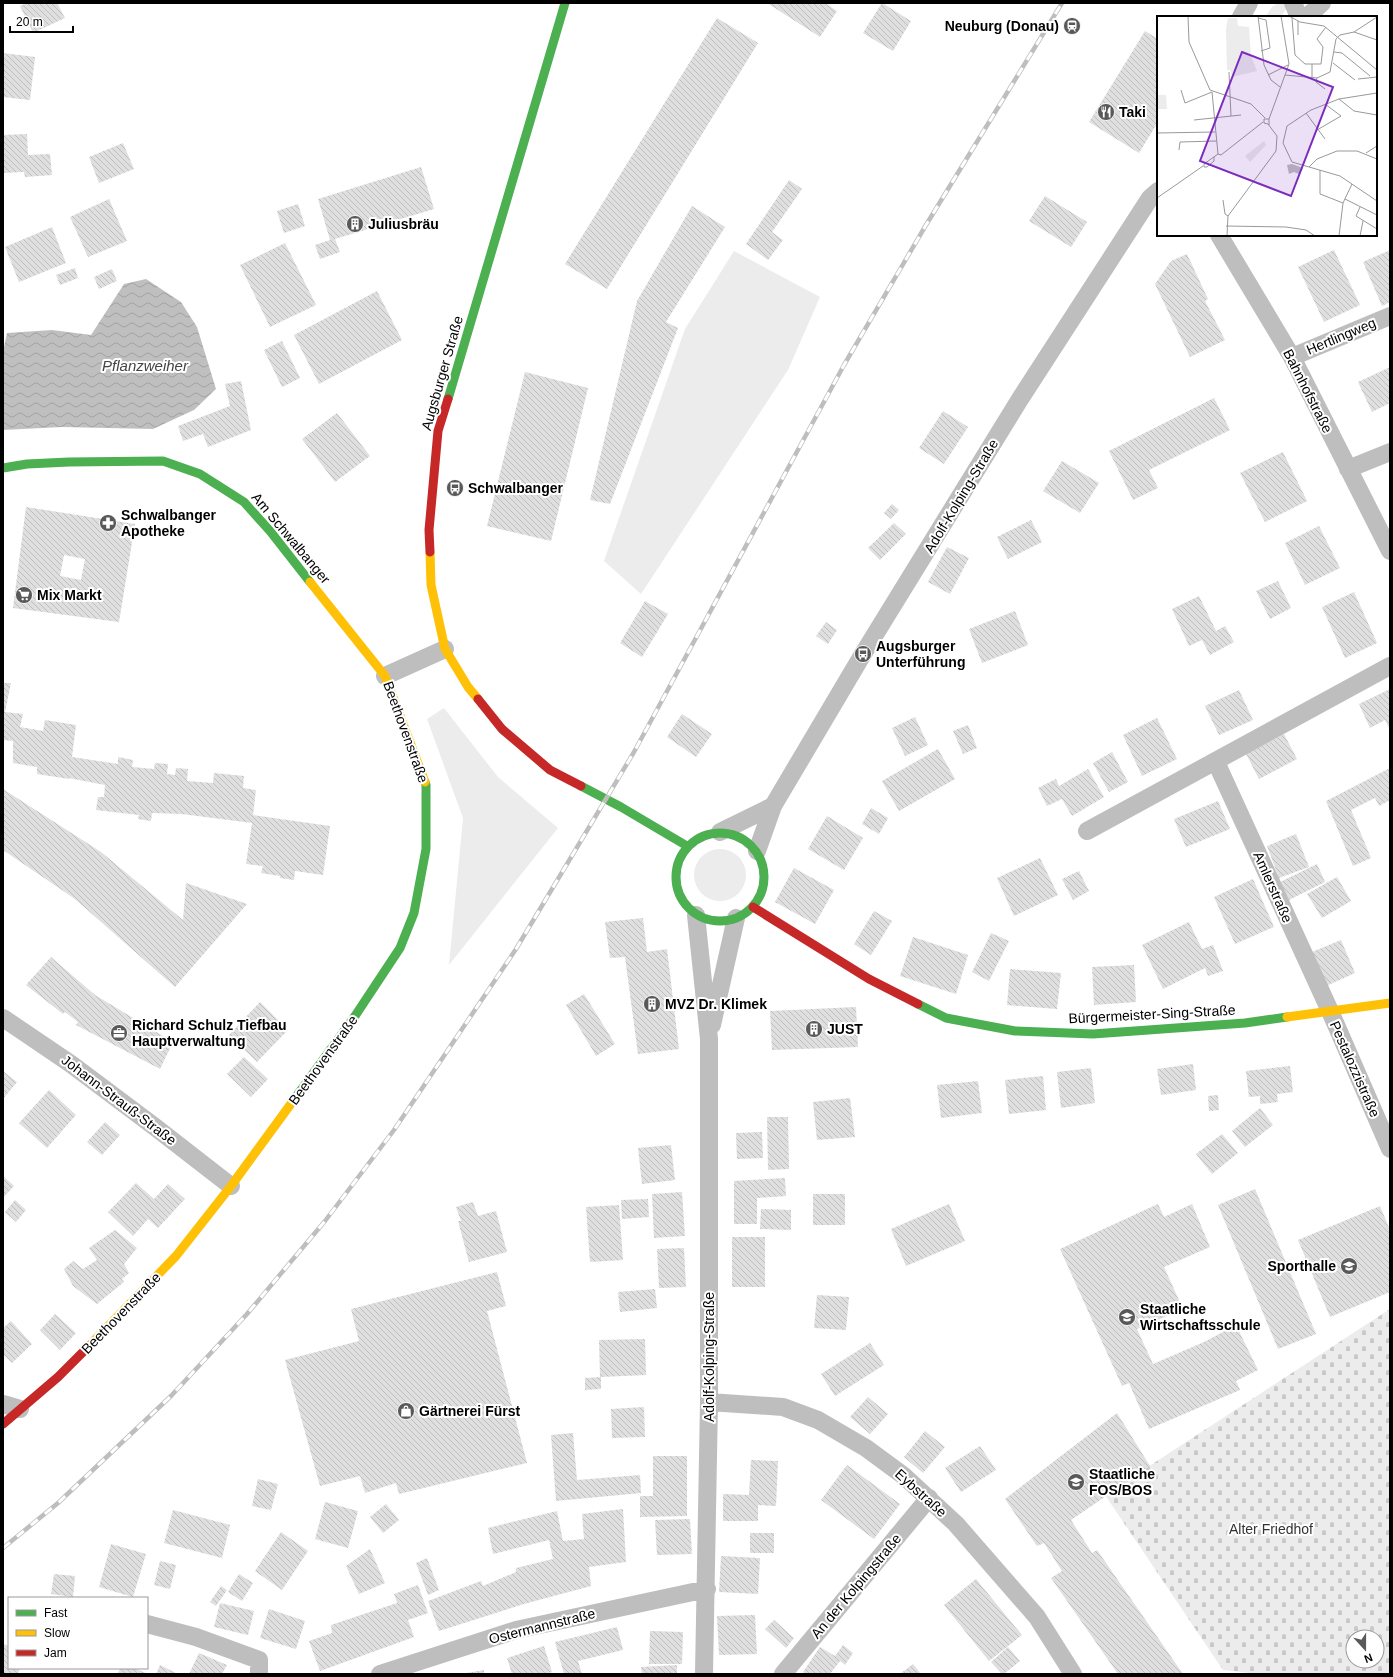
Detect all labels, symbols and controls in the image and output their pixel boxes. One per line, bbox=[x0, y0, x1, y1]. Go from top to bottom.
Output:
scale bar bbox=[10, 8, 73, 34]
text: 20 m bbox=[16, 15, 43, 29]
station icon: Neuburg (Donau) bbox=[1062, 16, 1082, 36]
inset map bbox=[1157, 16, 1377, 236]
place label: Neuburg (Donau) bbox=[945, 18, 1059, 34]
restaurant icon: Taki bbox=[1096, 102, 1116, 122]
place label: Taki bbox=[1119, 104, 1146, 120]
building icon: Juliusbräu bbox=[345, 214, 365, 234]
place label: Juliusbräu bbox=[368, 216, 439, 232]
street label: Augsburger Straße bbox=[418, 314, 466, 432]
street label: Hertlingweg bbox=[1304, 314, 1378, 358]
street label: Bahnhofstraße bbox=[1280, 346, 1336, 436]
water label: Pflanzweiher bbox=[102, 357, 189, 374]
street label: Adolf-Kolping-Straße bbox=[921, 436, 1001, 556]
bus stop icon: Schwalbanger bbox=[445, 478, 465, 498]
place label: Schwalbanger bbox=[468, 480, 563, 496]
street label: Am Schwalbanger bbox=[248, 489, 334, 587]
place label: Schwalbanger Apotheke bbox=[121, 507, 216, 539]
pharmacy icon: Schwalbanger Apotheke bbox=[98, 513, 118, 533]
supermarket icon: Mix Markt bbox=[14, 585, 34, 605]
place label: Mix Markt bbox=[37, 587, 102, 603]
place label: Augsburger Unterführung bbox=[876, 638, 965, 670]
bus stop icon: Augsburger Unterführung bbox=[853, 644, 873, 664]
street label: Beethovenstraße bbox=[380, 679, 432, 785]
street label: Amlerstraße bbox=[1250, 849, 1296, 925]
building icon: MVZ Dr. Klimek bbox=[642, 994, 662, 1014]
place label: MVZ Dr. Klimek bbox=[665, 996, 767, 1012]
street label: Bürgermeister-Sing-Straße bbox=[1068, 1002, 1236, 1026]
street label: Beethovenstraße bbox=[285, 1012, 361, 1108]
place label: Richard Schulz Tiefbau Hauptverwaltung bbox=[132, 1017, 287, 1049]
street label: Pestalozzistraße bbox=[1327, 1018, 1383, 1120]
building icon: JUST bbox=[804, 1019, 824, 1039]
place label: JUST bbox=[827, 1021, 863, 1037]
office icon: Richard Schulz Tiefbau Hauptverwaltung bbox=[109, 1023, 129, 1043]
street label: Johann-Strauß-Straße bbox=[59, 1052, 180, 1148]
school or university icon: Sporthalle bbox=[1339, 1256, 1359, 1276]
place label: Sporthalle bbox=[1268, 1258, 1336, 1274]
street label: Beethovenstraße bbox=[78, 1269, 164, 1357]
street label: Adolf-Kolping-Straße bbox=[701, 1292, 717, 1422]
place label: Staatliche Wirtschaftsschule bbox=[1140, 1301, 1261, 1333]
school or university icon: Staatliche Wirtschaftsschule bbox=[1117, 1307, 1137, 1327]
shop icon: Gärtnerei Fürst bbox=[396, 1401, 416, 1421]
place label: Gärtnerei Fürst bbox=[419, 1403, 520, 1419]
street label: Eybstraße bbox=[892, 1466, 950, 1520]
place label: Staatliche FOS/BOS bbox=[1089, 1466, 1155, 1498]
school or university icon: Staatliche FOS/BOS bbox=[1066, 1472, 1086, 1492]
park label: Alter Friedhof bbox=[1229, 1521, 1313, 1537]
street label: An der Kolpingstraße bbox=[808, 1530, 905, 1642]
legend bbox=[8, 1597, 148, 1669]
street label: Ostermannstraße bbox=[487, 1605, 597, 1647]
text: Fast bbox=[44, 1606, 68, 1620]
text: Slow bbox=[44, 1626, 70, 1640]
north arrow bbox=[1345, 1629, 1385, 1669]
text: Jam bbox=[44, 1646, 67, 1660]
text: N bbox=[1363, 1651, 1374, 1665]

